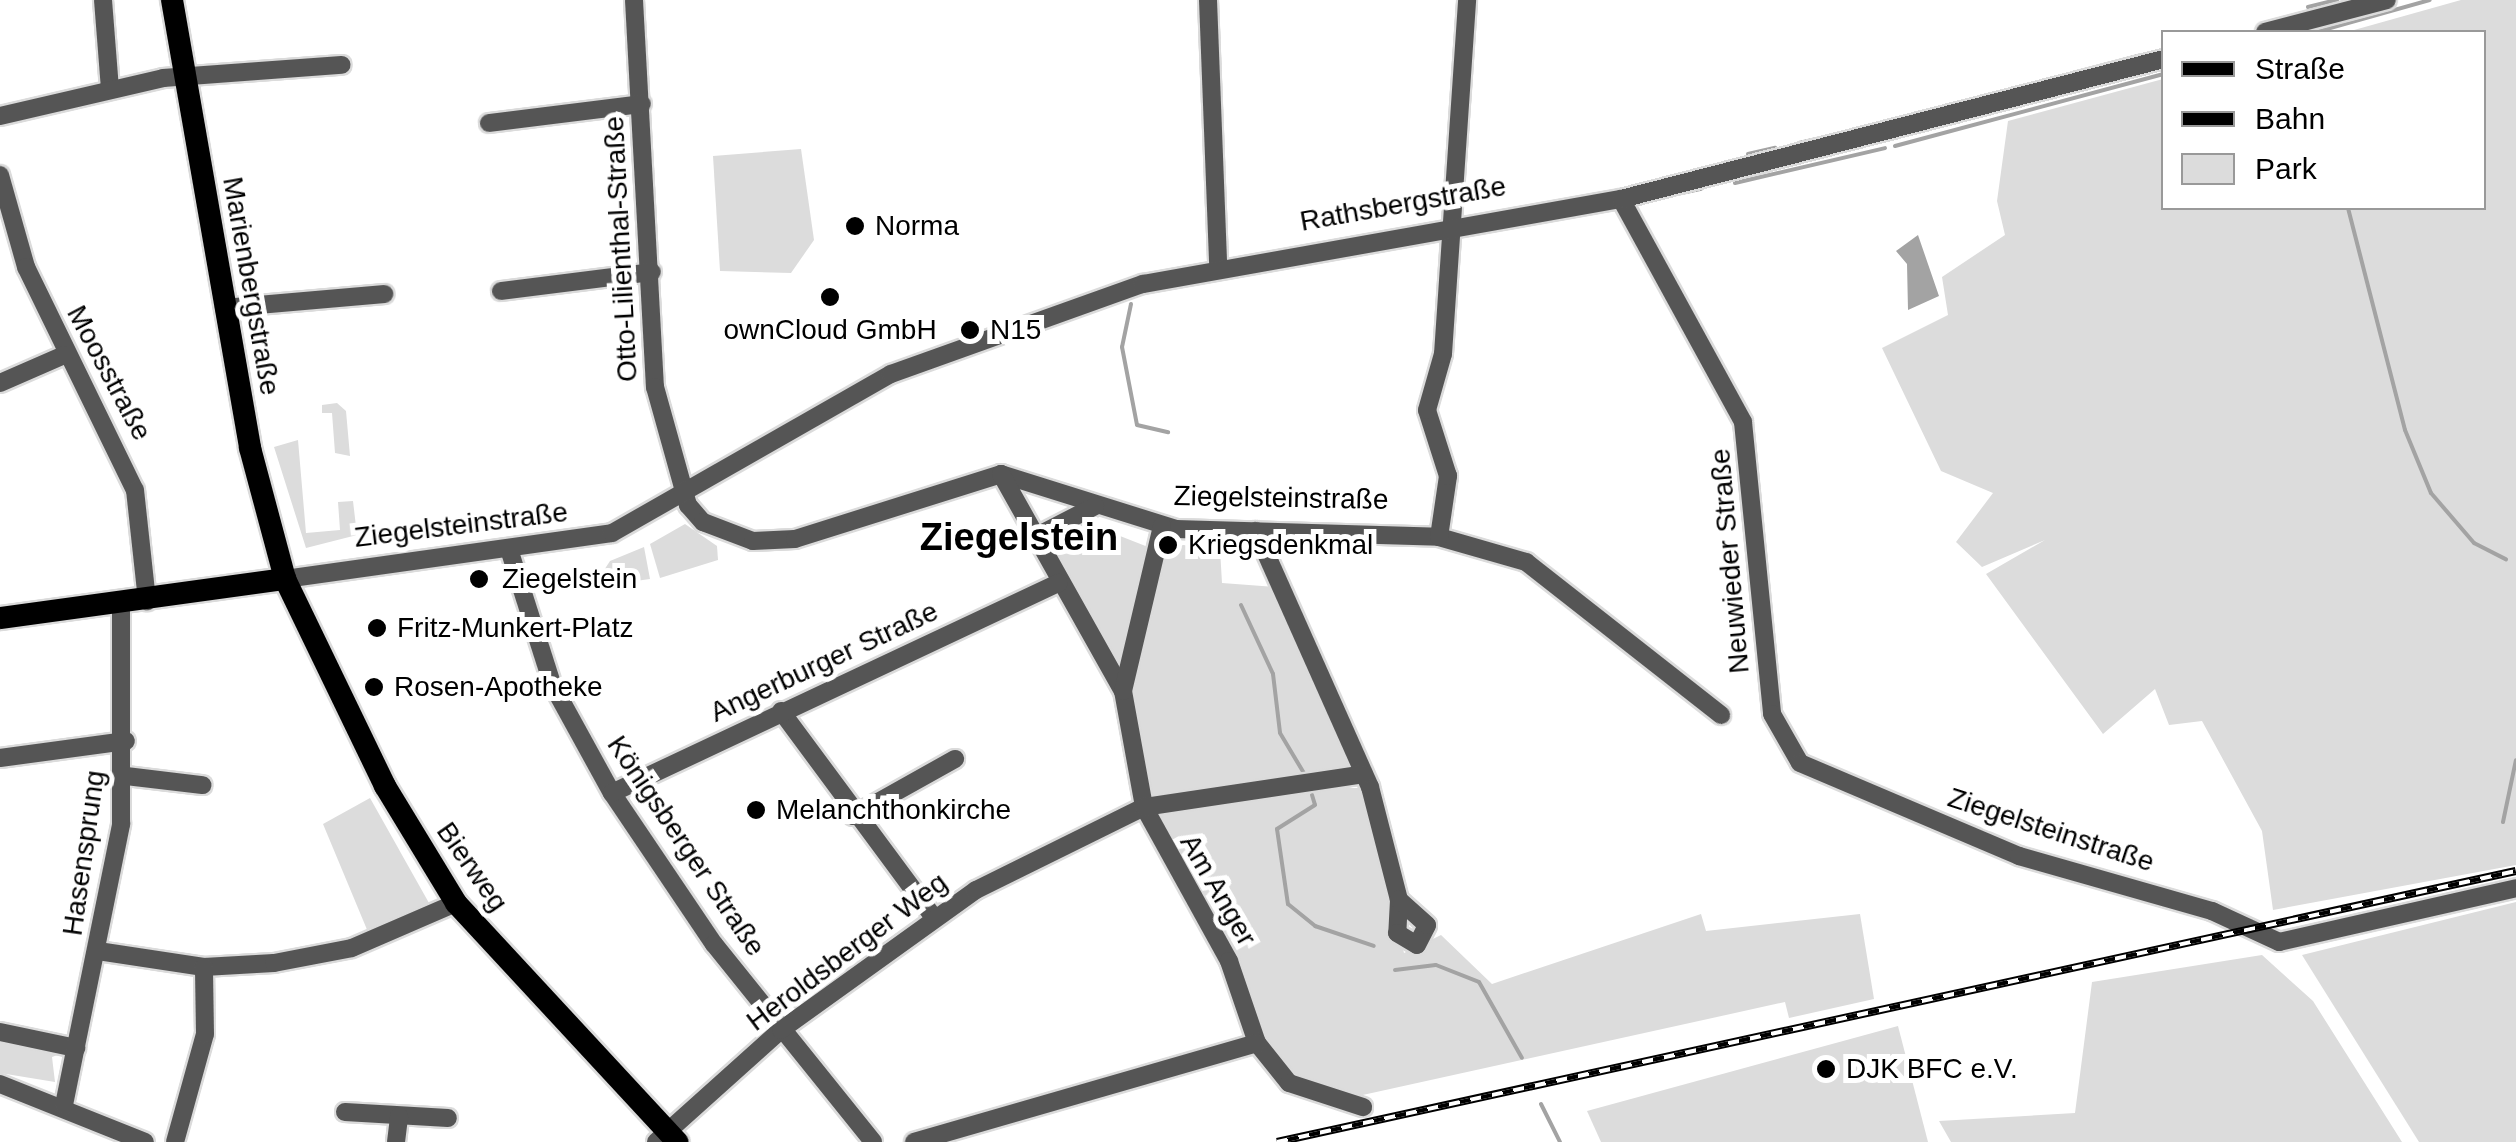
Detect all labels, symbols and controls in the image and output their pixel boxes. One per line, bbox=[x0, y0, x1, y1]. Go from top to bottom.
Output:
legend bbox=[2161, 30, 2486, 210]
text: Straße bbox=[2255, 52, 2345, 85]
text: Bahn bbox=[2255, 102, 2325, 135]
street label: Otto-Lilienthal-Straße bbox=[597, 115, 645, 383]
text: Park bbox=[2255, 152, 2317, 185]
street label: Rathsbergstraße bbox=[1297, 169, 1509, 239]
street label: Marienbergstraße bbox=[215, 174, 287, 398]
place label: Norma bbox=[875, 209, 959, 243]
marker: Norma bbox=[844, 215, 866, 237]
marker: ownCloud GmbH bbox=[819, 286, 841, 308]
street label: Moosstraße bbox=[59, 300, 159, 446]
place label: ownCloud GmbH bbox=[723, 313, 937, 347]
place label: N15 bbox=[990, 313, 1041, 347]
marker: N15 bbox=[959, 319, 981, 341]
street label: Neuwieder Straße bbox=[1703, 447, 1757, 675]
street label: Ziegelsteinstraße bbox=[1173, 479, 1389, 517]
street label: Ziegelsteinstraße bbox=[352, 495, 570, 555]
district label: Ziegelstein bbox=[920, 515, 1118, 561]
place label: Kriegsdenkmal bbox=[1188, 528, 1373, 562]
marker: Kriegsdenkmal bbox=[1157, 534, 1179, 556]
place label: Ziegelstein bbox=[502, 562, 637, 596]
marker: Ziegelstein bbox=[466, 566, 492, 592]
street label: Angerburger Straße bbox=[705, 594, 943, 730]
place label: Fritz-Munkert-Platz bbox=[397, 611, 633, 645]
marker: Fritz-Munkert-Platz bbox=[366, 617, 388, 639]
place label: Rosen-Apotheke bbox=[394, 670, 603, 704]
marker: Rosen-Apotheke bbox=[363, 676, 385, 698]
street label: Königsberger Straße bbox=[600, 730, 772, 962]
street label: Hasensprung bbox=[56, 768, 112, 938]
street label: Ziegelsteinstraße bbox=[1944, 781, 2158, 879]
place label: Melanchthonkirche bbox=[776, 793, 1011, 827]
marker: Melanchthonkirche bbox=[745, 799, 767, 821]
street label: Bierweg bbox=[429, 816, 515, 918]
street label: Am Anger bbox=[1172, 828, 1264, 952]
street label: Heroldsberger Weg bbox=[740, 866, 954, 1038]
place label: DJK BFC e.V. bbox=[1846, 1052, 2018, 1086]
marker: DJK BFC e.V. bbox=[1815, 1058, 1837, 1080]

